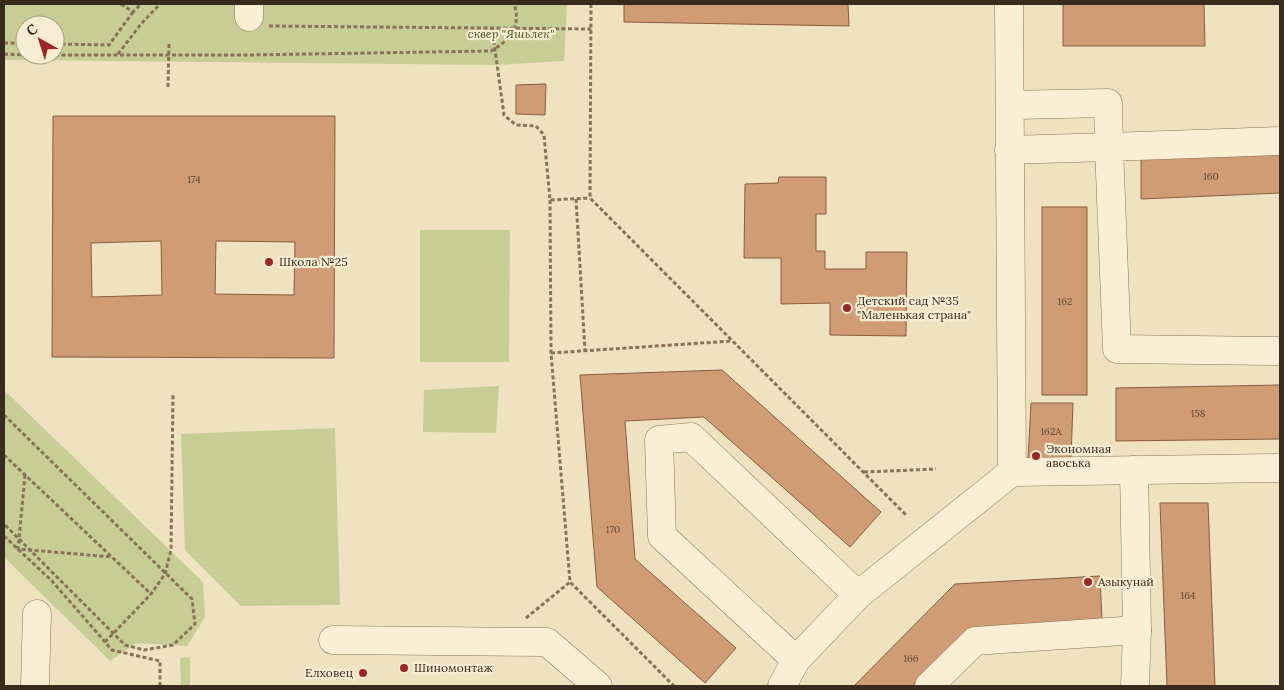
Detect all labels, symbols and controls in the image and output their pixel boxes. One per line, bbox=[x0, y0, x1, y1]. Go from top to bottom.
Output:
north arrow bbox=[15, 15, 65, 65]
text: С bbox=[22, 20, 42, 40]
park label: сквер "Яшьлек" bbox=[468, 26, 554, 41]
house number: 160 bbox=[1203, 170, 1219, 183]
house number: 174 bbox=[187, 173, 201, 186]
place label: Школа №25 bbox=[279, 254, 348, 269]
marker: Школа №25 bbox=[263, 256, 275, 268]
place label: Детский сад №35 "Маленькая страна" bbox=[857, 293, 971, 322]
house number: 162 bbox=[1058, 295, 1072, 308]
marker: Детский сад №35 "Маленькая страна" bbox=[841, 302, 853, 314]
house number: 158 bbox=[1191, 407, 1206, 420]
house number: 162А bbox=[1040, 425, 1062, 438]
place label: Экономная авоська bbox=[1046, 441, 1111, 470]
marker: Экономная авоська bbox=[1030, 450, 1042, 462]
house number: 170 bbox=[606, 523, 620, 536]
place label: Азыкунай bbox=[1097, 574, 1154, 589]
marker: Азыкунай bbox=[1082, 576, 1094, 588]
house number: 164 bbox=[1181, 589, 1196, 602]
house number: 166 bbox=[903, 652, 919, 665]
place label: Шиномонтаж bbox=[414, 660, 493, 675]
marker: Шиномонтаж bbox=[398, 662, 410, 674]
place label: Елховец bbox=[305, 665, 354, 680]
marker: Елховец bbox=[357, 667, 369, 679]

